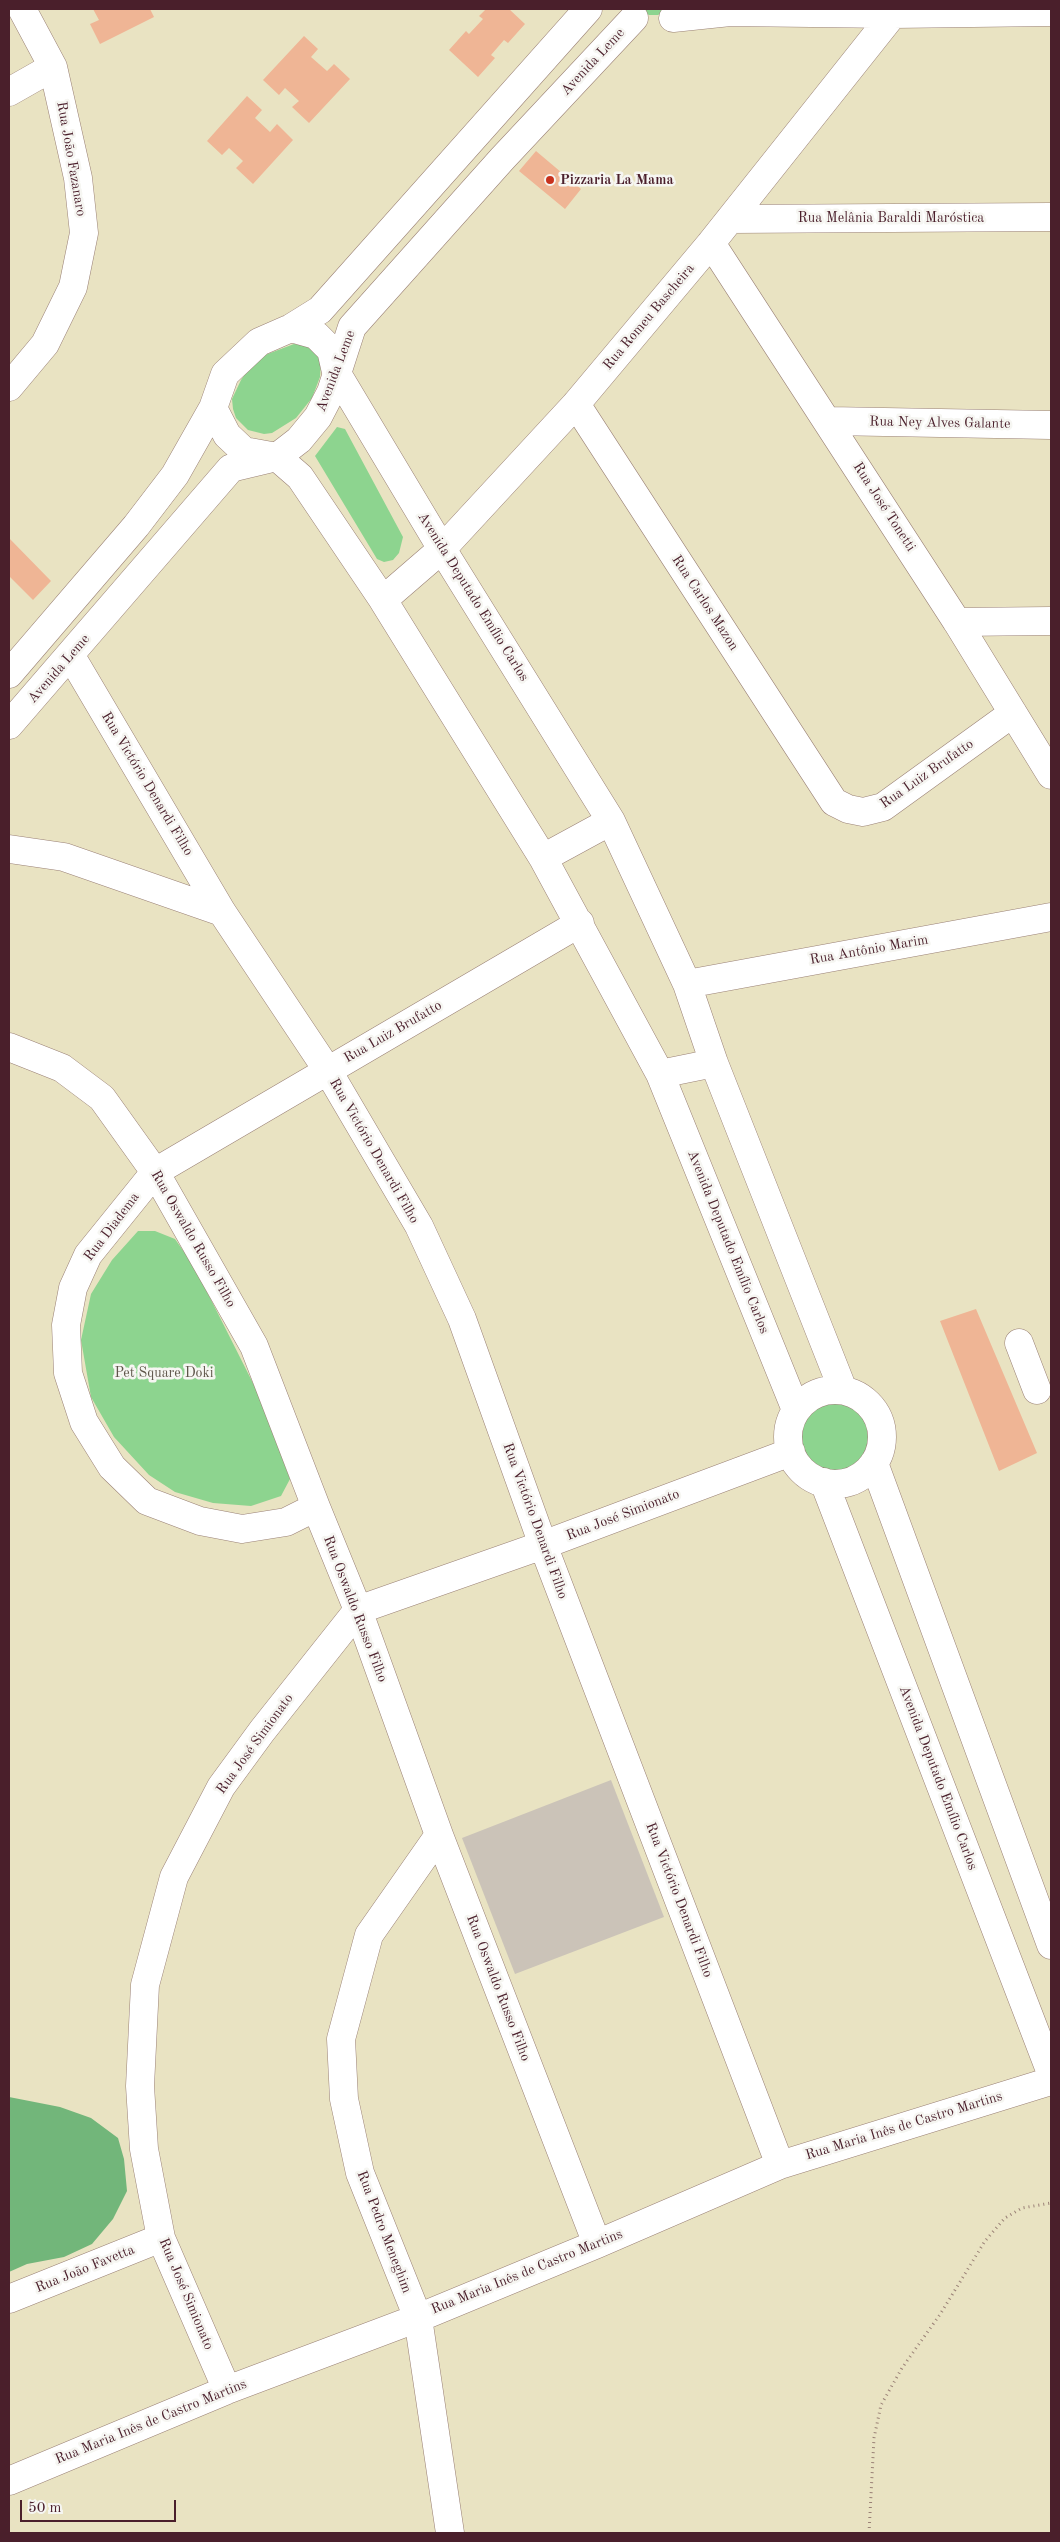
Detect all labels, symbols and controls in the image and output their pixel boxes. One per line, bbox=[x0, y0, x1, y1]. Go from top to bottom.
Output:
street label: Avenida Leme bbox=[558, 25, 628, 99]
street label: Rua João Fazanaro bbox=[53, 100, 89, 218]
place label: Pizzaria La Mama bbox=[560, 172, 674, 188]
marker: Pizzaria La Mama bbox=[544, 174, 556, 186]
street label: Rua Melânia Baraldi Maróstica bbox=[798, 210, 984, 226]
street label: Rua Romeu Bascheira bbox=[600, 260, 698, 374]
street label: Avenida Leme bbox=[313, 328, 359, 414]
street label: Rua Ney Alves Galante bbox=[869, 413, 1011, 433]
street label: Rua José Tonetti bbox=[849, 459, 919, 555]
street label: Avenida Deputado Emílio Carlos bbox=[414, 509, 532, 685]
street label: Rua Carlos Mazon bbox=[668, 552, 742, 654]
street label: Avenida Leme bbox=[24, 631, 94, 707]
street label: Rua Victório Denardi Filho bbox=[97, 709, 197, 859]
street label: Rua Luiz Brufatto bbox=[877, 736, 977, 812]
street label: Rua Antônio Marim bbox=[808, 931, 930, 969]
street label: Rua Luiz Brufatto bbox=[341, 997, 445, 1067]
street label: Rua Victório Denardi Filho bbox=[326, 1075, 422, 1227]
street label: Avenida Deputado Emílio Carlos bbox=[683, 1148, 773, 1336]
street label: Rua Oswaldo Russo Filho bbox=[147, 1167, 239, 1311]
street label: Rua Diadema bbox=[81, 1189, 143, 1265]
park label: Pet Square Doki bbox=[114, 1365, 214, 1381]
street label: Rua Victório Denardi Filho bbox=[499, 1441, 571, 1601]
street label: Rua José Simionato bbox=[564, 1486, 682, 1544]
street label: Rua Oswaldo Russo Filho bbox=[319, 1533, 391, 1685]
street label: Avenida Deputado Emílio Carlos bbox=[895, 1683, 981, 1873]
street label: Rua José Simionato bbox=[213, 1691, 297, 1797]
street label: Rua Victório Denardi Filho bbox=[642, 1820, 716, 1980]
street label: Rua Oswaldo Russo Filho bbox=[462, 1912, 534, 2064]
street label: Rua Maria Inês de Castro Martins bbox=[803, 2088, 1005, 2164]
street label: Rua Pedro Meneghim bbox=[353, 2168, 415, 2296]
street label: Rua Maria Inês de Castro Martins bbox=[429, 2226, 625, 2318]
street label: Rua José Simionato bbox=[155, 2236, 217, 2352]
street label: Rua João Favetta bbox=[33, 2241, 137, 2297]
street label: Rua Maria Inês de Castro Martins bbox=[53, 2376, 249, 2468]
scale bar bbox=[22, 2490, 179, 2522]
text: 50 m bbox=[28, 2501, 62, 2516]

